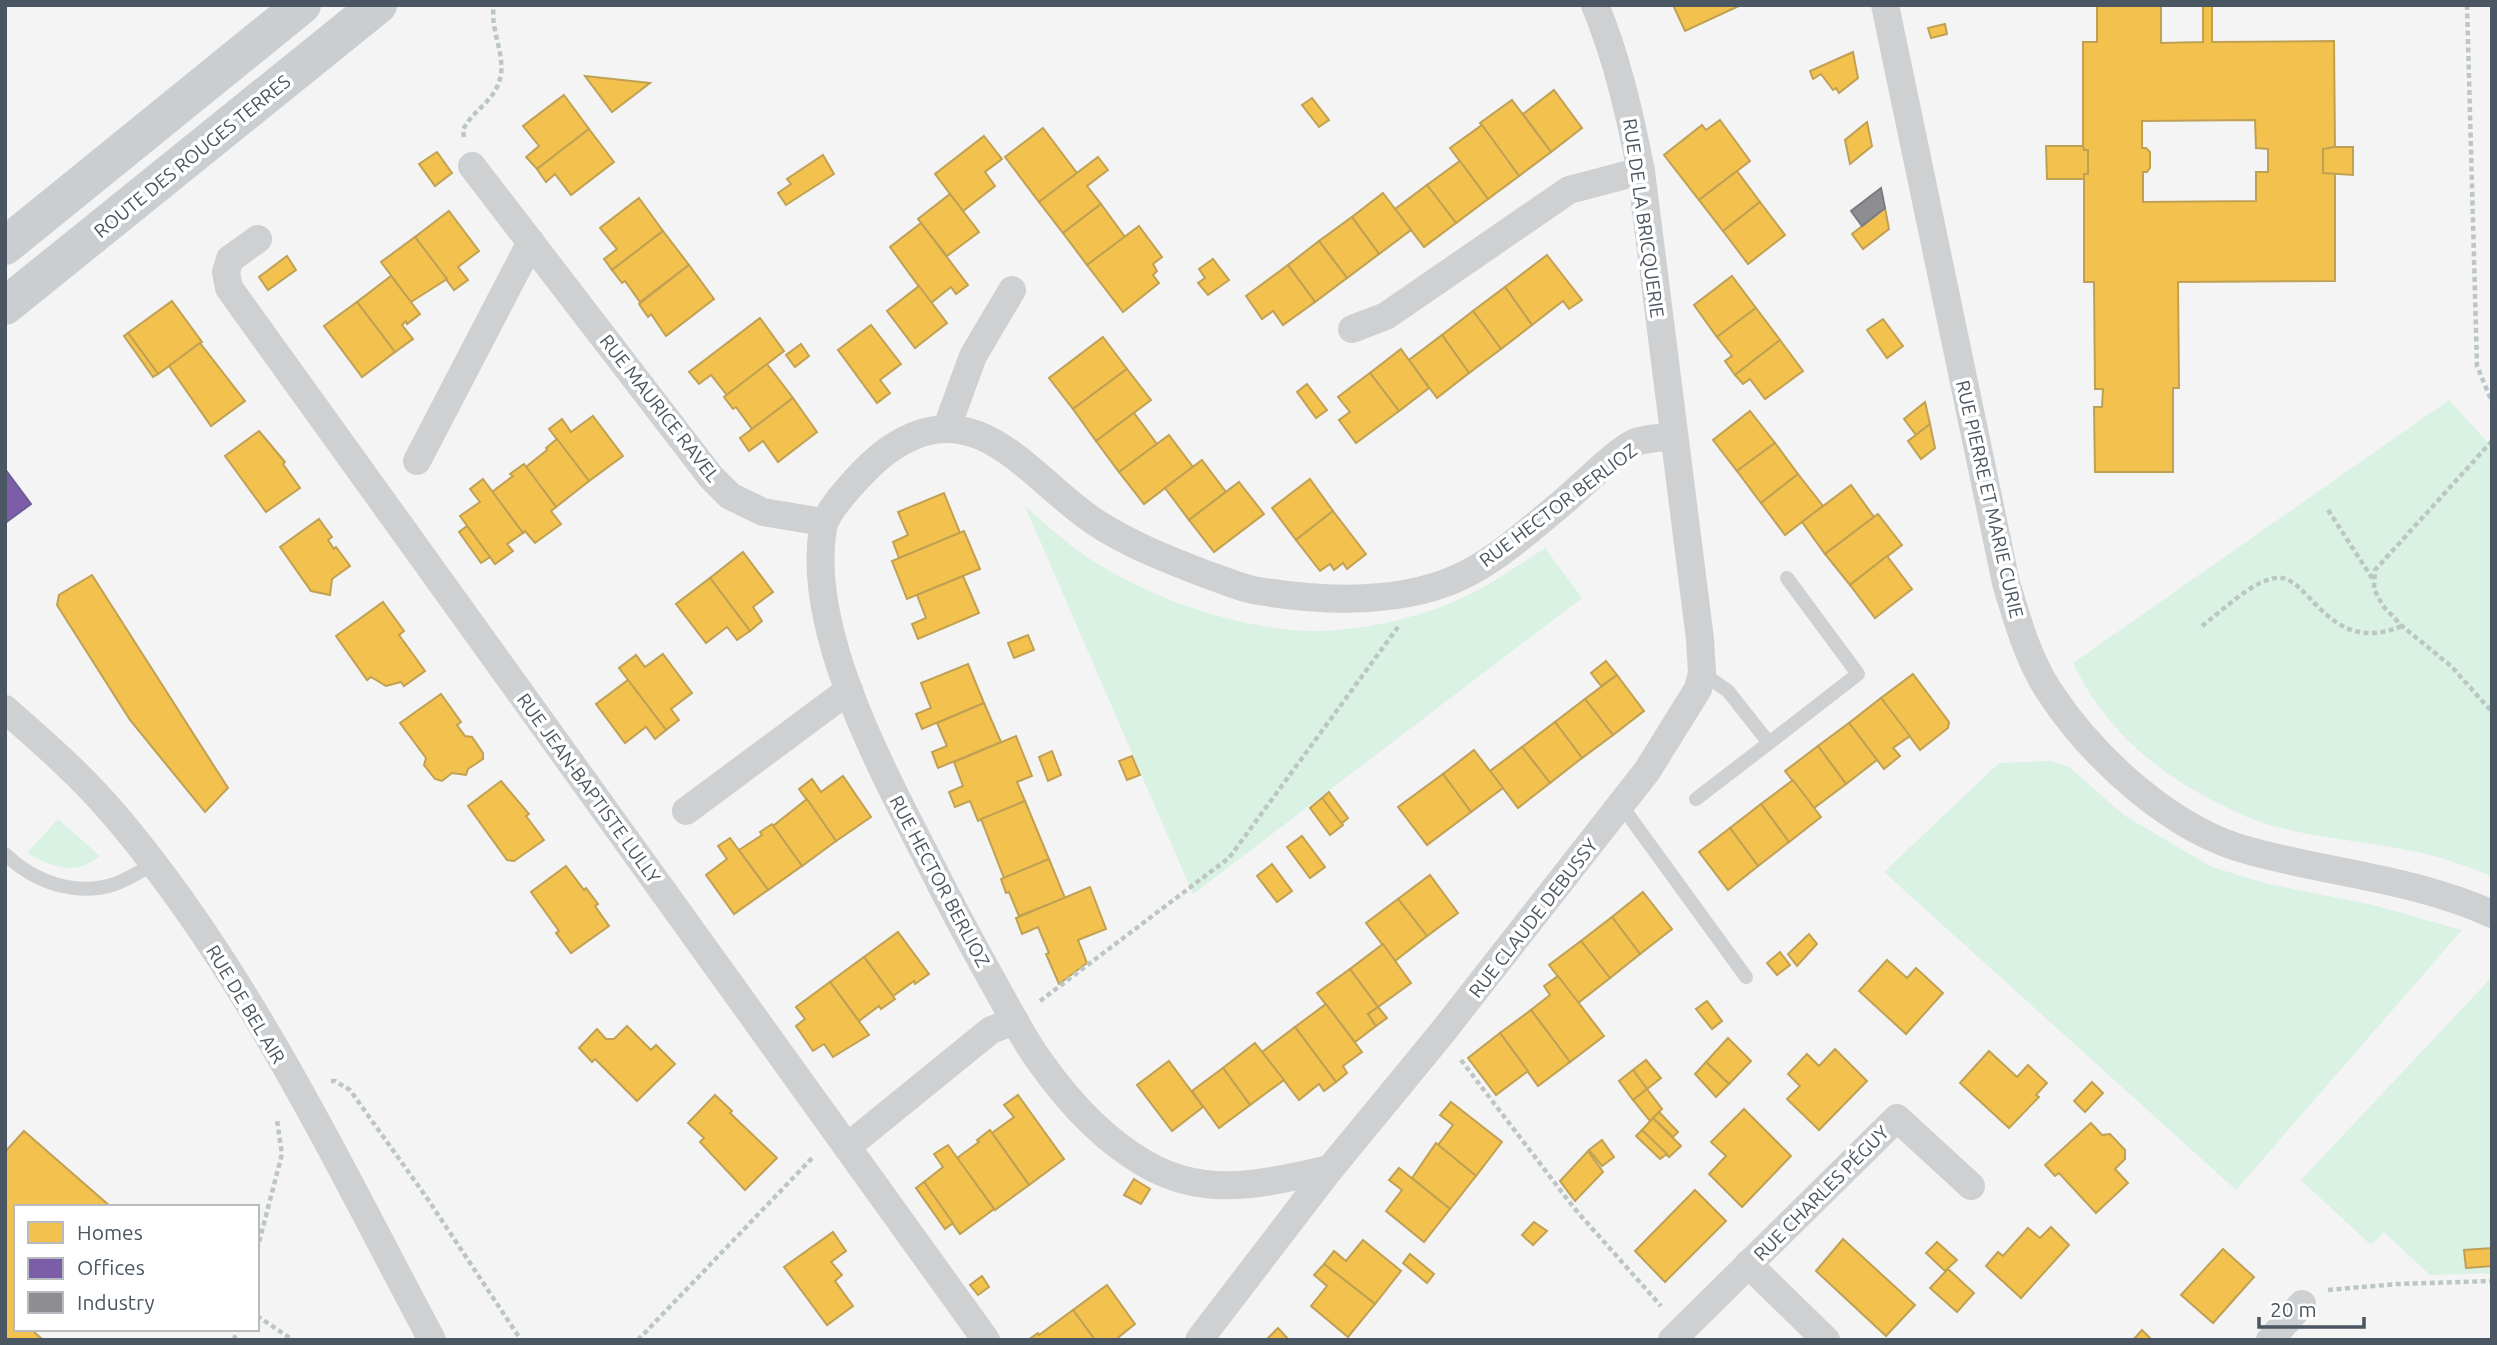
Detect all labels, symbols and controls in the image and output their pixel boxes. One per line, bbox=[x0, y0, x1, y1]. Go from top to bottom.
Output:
street label: ROUTE DES ROUGES TERRES bbox=[89, 70, 295, 242]
street label: RUE DE LA BRICQUERIE bbox=[1619, 117, 1669, 319]
street label: RUE MAURICE RAVEL bbox=[596, 330, 725, 486]
street label: RUE PIERRE ET MARIE CURIE bbox=[1952, 378, 2028, 620]
street label: RUE HECTOR BERLIOZ bbox=[1475, 439, 1641, 571]
street label: RUE JEAN-BAPTISTE LULLY bbox=[513, 689, 665, 887]
street label: RUE HECTOR BERLIOZ bbox=[885, 791, 995, 971]
street label: RUE CLAUDE DEBUSSY bbox=[1464, 834, 1602, 1002]
street label: RUE DE BEL AIR bbox=[202, 941, 290, 1067]
street label: RUE CHARLES PÉGUY bbox=[1749, 1121, 1893, 1265]
legend bbox=[14, 1205, 259, 1331]
text: Homes bbox=[77, 1220, 143, 1244]
text: Offices bbox=[77, 1255, 145, 1279]
scale bar bbox=[2259, 1286, 2364, 1330]
text: Industry bbox=[77, 1290, 155, 1314]
text: 20 m bbox=[2270, 1297, 2317, 1321]

